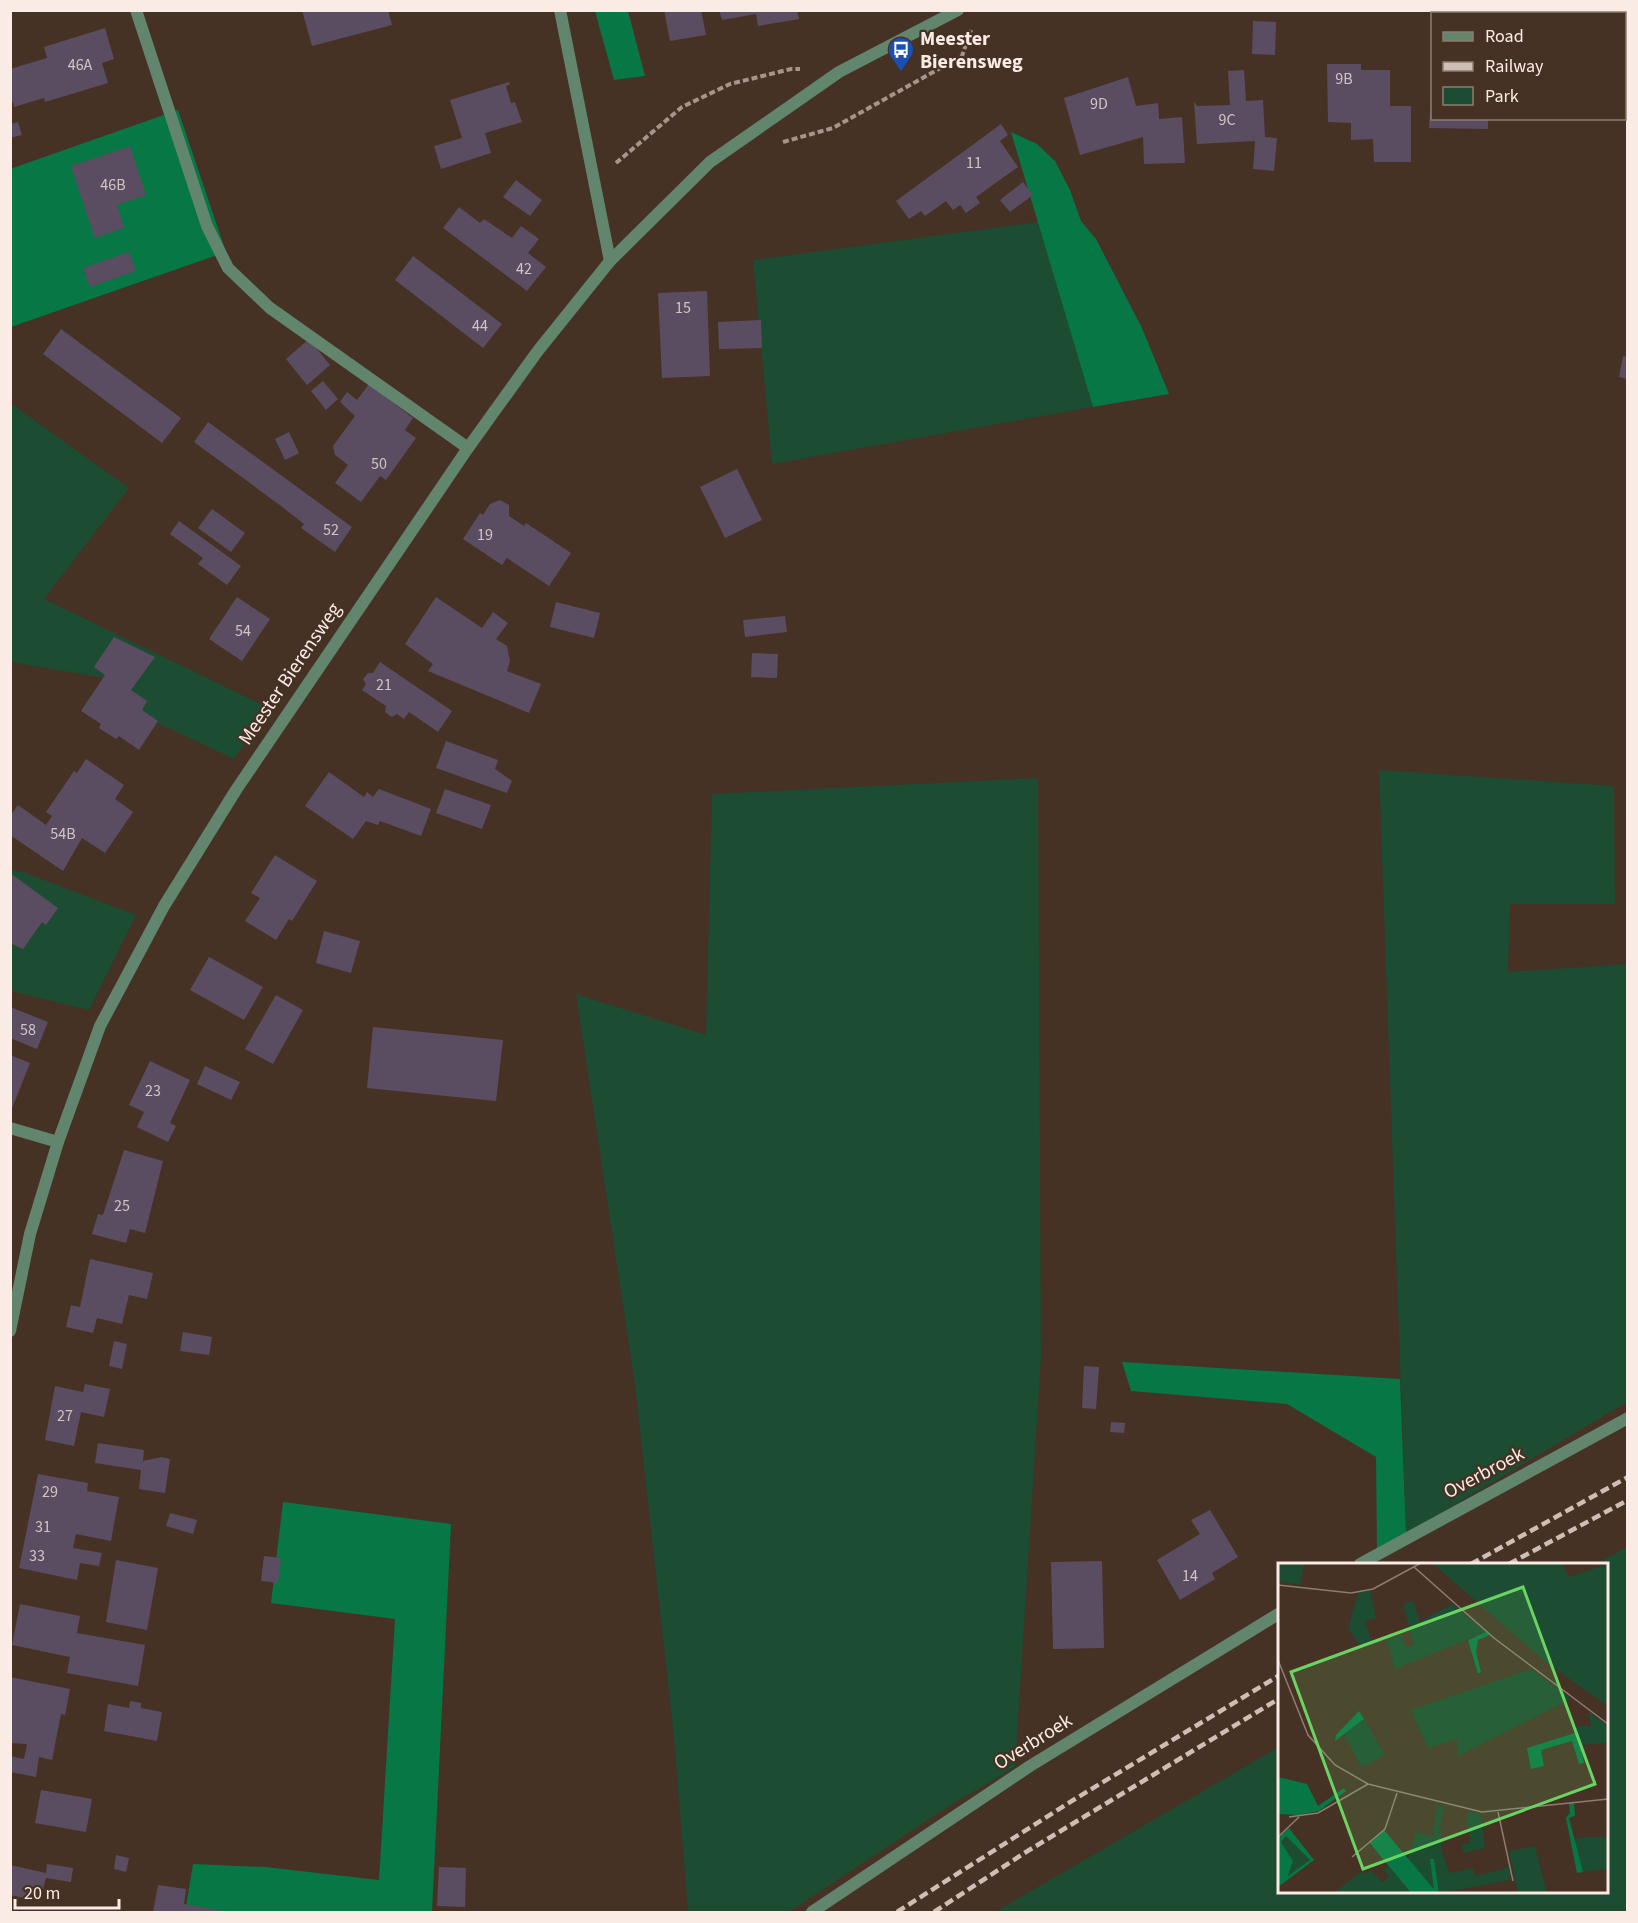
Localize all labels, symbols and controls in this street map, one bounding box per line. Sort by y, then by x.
legend [1431,12,1626,120]
text: Road [1485,24,1524,49]
place label: Meester Bierensweg [920,25,1023,76]
bus stop icon: Meester Bierensweg [886,35,916,73]
house number: 46A [68,54,93,76]
text: Railway [1485,54,1544,79]
house number: 9B [1335,68,1353,90]
text: Park [1485,84,1519,109]
house number: 9D [1090,93,1108,115]
house number: 9C [1218,109,1236,131]
house number: 11 [966,152,982,174]
house number: 46B [100,174,126,196]
house number: 42 [516,258,532,280]
house number: 15 [675,297,691,319]
house number: 44 [472,315,488,337]
house number: 50 [371,453,387,475]
house number: 52 [323,519,339,541]
house number: 19 [477,524,493,546]
street label: Meester Bierensweg [232,597,348,751]
house number: 54 [235,620,251,642]
house number: 21 [376,674,392,696]
house number: 54B [50,823,76,845]
house number: 58 [20,1019,36,1041]
house number: 23 [145,1080,161,1102]
house number: 25 [114,1195,130,1217]
house number: 27 [57,1405,73,1427]
street label: Overbroek [1439,1440,1529,1506]
house number: 29 [42,1481,58,1503]
house number: 31 [35,1516,51,1538]
house number: 33 [29,1545,45,1567]
inset map [1278,1563,1608,1893]
house number: 14 [1182,1565,1198,1587]
street label: Overbroek [988,1707,1078,1777]
scale bar [15,1872,118,1910]
text: 20 m [24,1881,60,1906]

